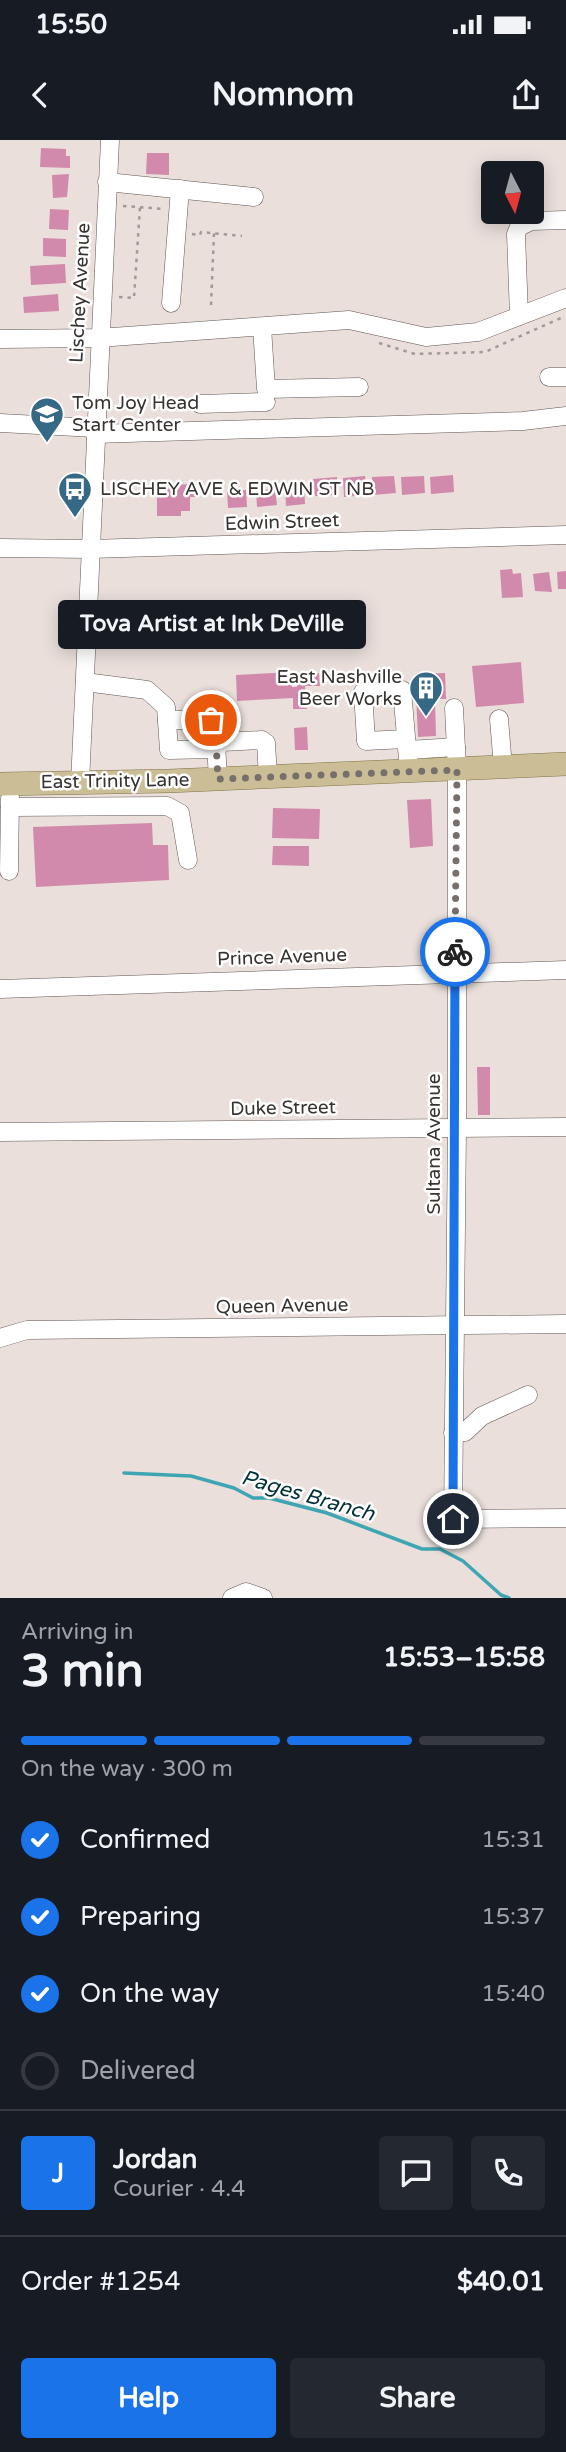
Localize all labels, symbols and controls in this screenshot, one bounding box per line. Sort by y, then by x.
text: 15:50 [35,9,107,40]
icon: back [21,76,59,114]
text: Nomnom [212,76,354,114]
icon: share [507,76,545,114]
north arrow [481,161,544,224]
map controls [481,161,544,224]
street label: Lischey Avenue [65,222,95,364]
place label: Tom Joy Head Start Center [72,392,199,436]
school or university icon: Tom Joy Head Start Center [28,395,66,444]
bus stop icon: LISCHEY AVE & EDWIN ST NB [56,470,94,519]
place label: LISCHEY AVE & EDWIN ST NB [100,478,374,500]
street label: Edwin Street [224,509,340,535]
callout: Tova Artist at Ink DeVille [57,601,365,650]
text: Tova Artist at Ink DeVille [80,610,344,638]
place label: East Nashville Beer Works [277,666,402,710]
building icon: East Nashville Beer Works [407,669,445,718]
pin [181,690,241,750]
icon: bag [192,701,230,739]
street label: East Trinity Lane [40,769,190,793]
courier [420,917,490,987]
icon: bike [436,933,474,971]
street label: Prince Avenue [217,944,347,970]
street label: Sultana Avenue [423,1074,445,1214]
street label: Duke Street [230,1096,336,1120]
street label: Queen Avenue [215,1294,349,1318]
water label: Pages Branch [239,1465,378,1527]
pin [423,1489,483,1549]
icon: home [434,1500,472,1538]
text: Arriving in [21,1618,134,1646]
text: 15:53–15:58 [383,1642,545,1673]
text: 3 min [21,1644,144,1699]
text: On the way · 300 m [21,1755,233,1783]
icon: check [21,1821,59,1859]
text: Confirmed [80,1824,210,1855]
text: 15:31 [481,1826,545,1854]
icon: check [21,1898,59,1936]
text: Preparing [80,1901,201,1932]
text: 15:37 [481,1903,545,1931]
icon: check [21,1975,59,2013]
text: On the way [80,1978,220,2009]
text: 15:40 [481,1980,545,2008]
text: Delivered [80,2055,196,2086]
button: chat [379,2136,453,2210]
button: phone [471,2136,545,2210]
text: Jordan [113,2144,197,2175]
text: J [52,2158,64,2189]
text: Courier · 4.4 [113,2175,245,2203]
text: Order #1254 [21,2266,181,2297]
text: $40.01 [457,2266,545,2297]
button: Help [21,2358,276,2438]
button: Share [290,2358,545,2438]

